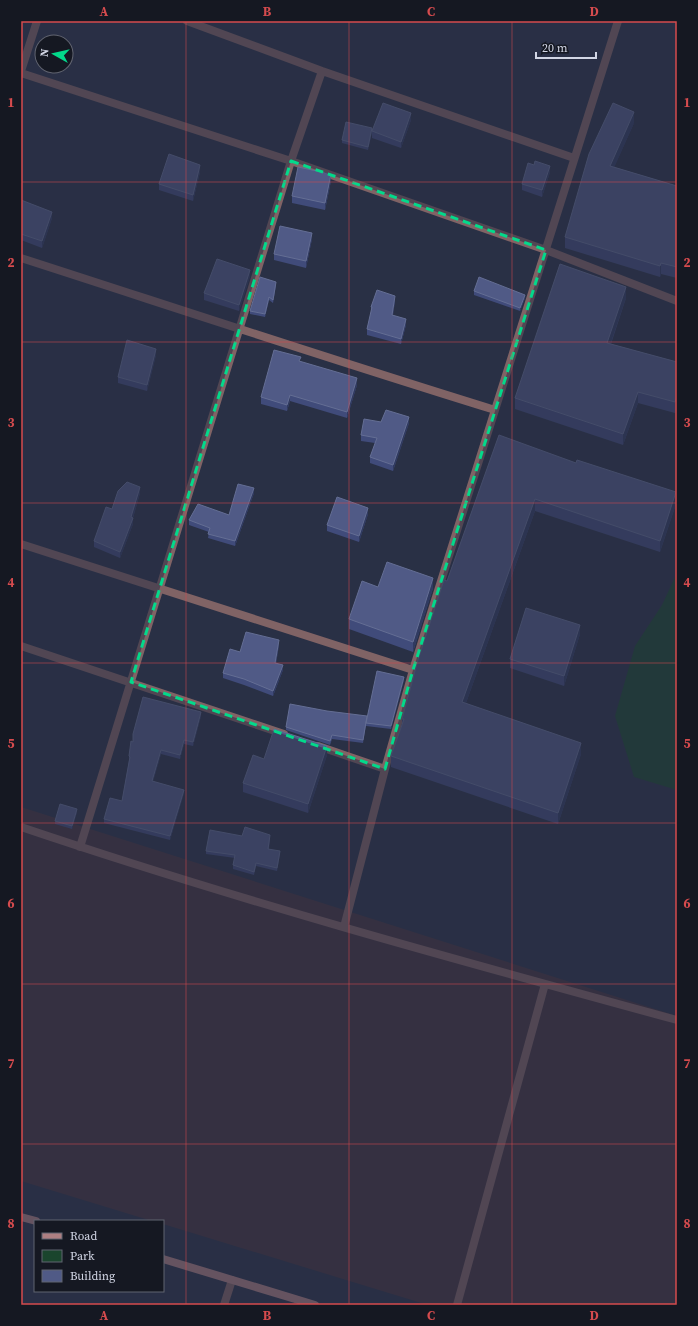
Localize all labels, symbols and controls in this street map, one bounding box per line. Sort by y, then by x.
text: A [100,3,109,20]
text: B [263,3,272,20]
text: C [427,3,435,20]
text: D [589,3,599,20]
north arrow [34,34,74,74]
scale bar [536,34,596,60]
text: 20 m [542,40,568,56]
text: N [37,48,53,58]
text: 1 [7,94,15,111]
text: 1 [683,94,691,111]
text: 2 [7,254,15,271]
text: 2 [683,254,691,271]
text: 3 [7,414,15,431]
text: 3 [683,414,691,431]
text: 4 [7,574,15,591]
text: 4 [683,574,691,591]
text: 5 [7,735,15,752]
text: 5 [683,735,691,752]
text: 6 [7,895,15,912]
text: 6 [683,895,691,912]
text: 7 [7,1055,15,1072]
text: 7 [683,1055,691,1072]
text: 8 [7,1215,15,1232]
text: 8 [683,1215,691,1232]
legend [34,1220,164,1292]
text: Road [70,1228,97,1244]
text: Park [70,1248,95,1264]
text: Building [70,1268,115,1284]
text: A [100,1307,109,1324]
text: B [263,1307,272,1324]
text: C [427,1307,435,1324]
text: D [589,1307,599,1324]

